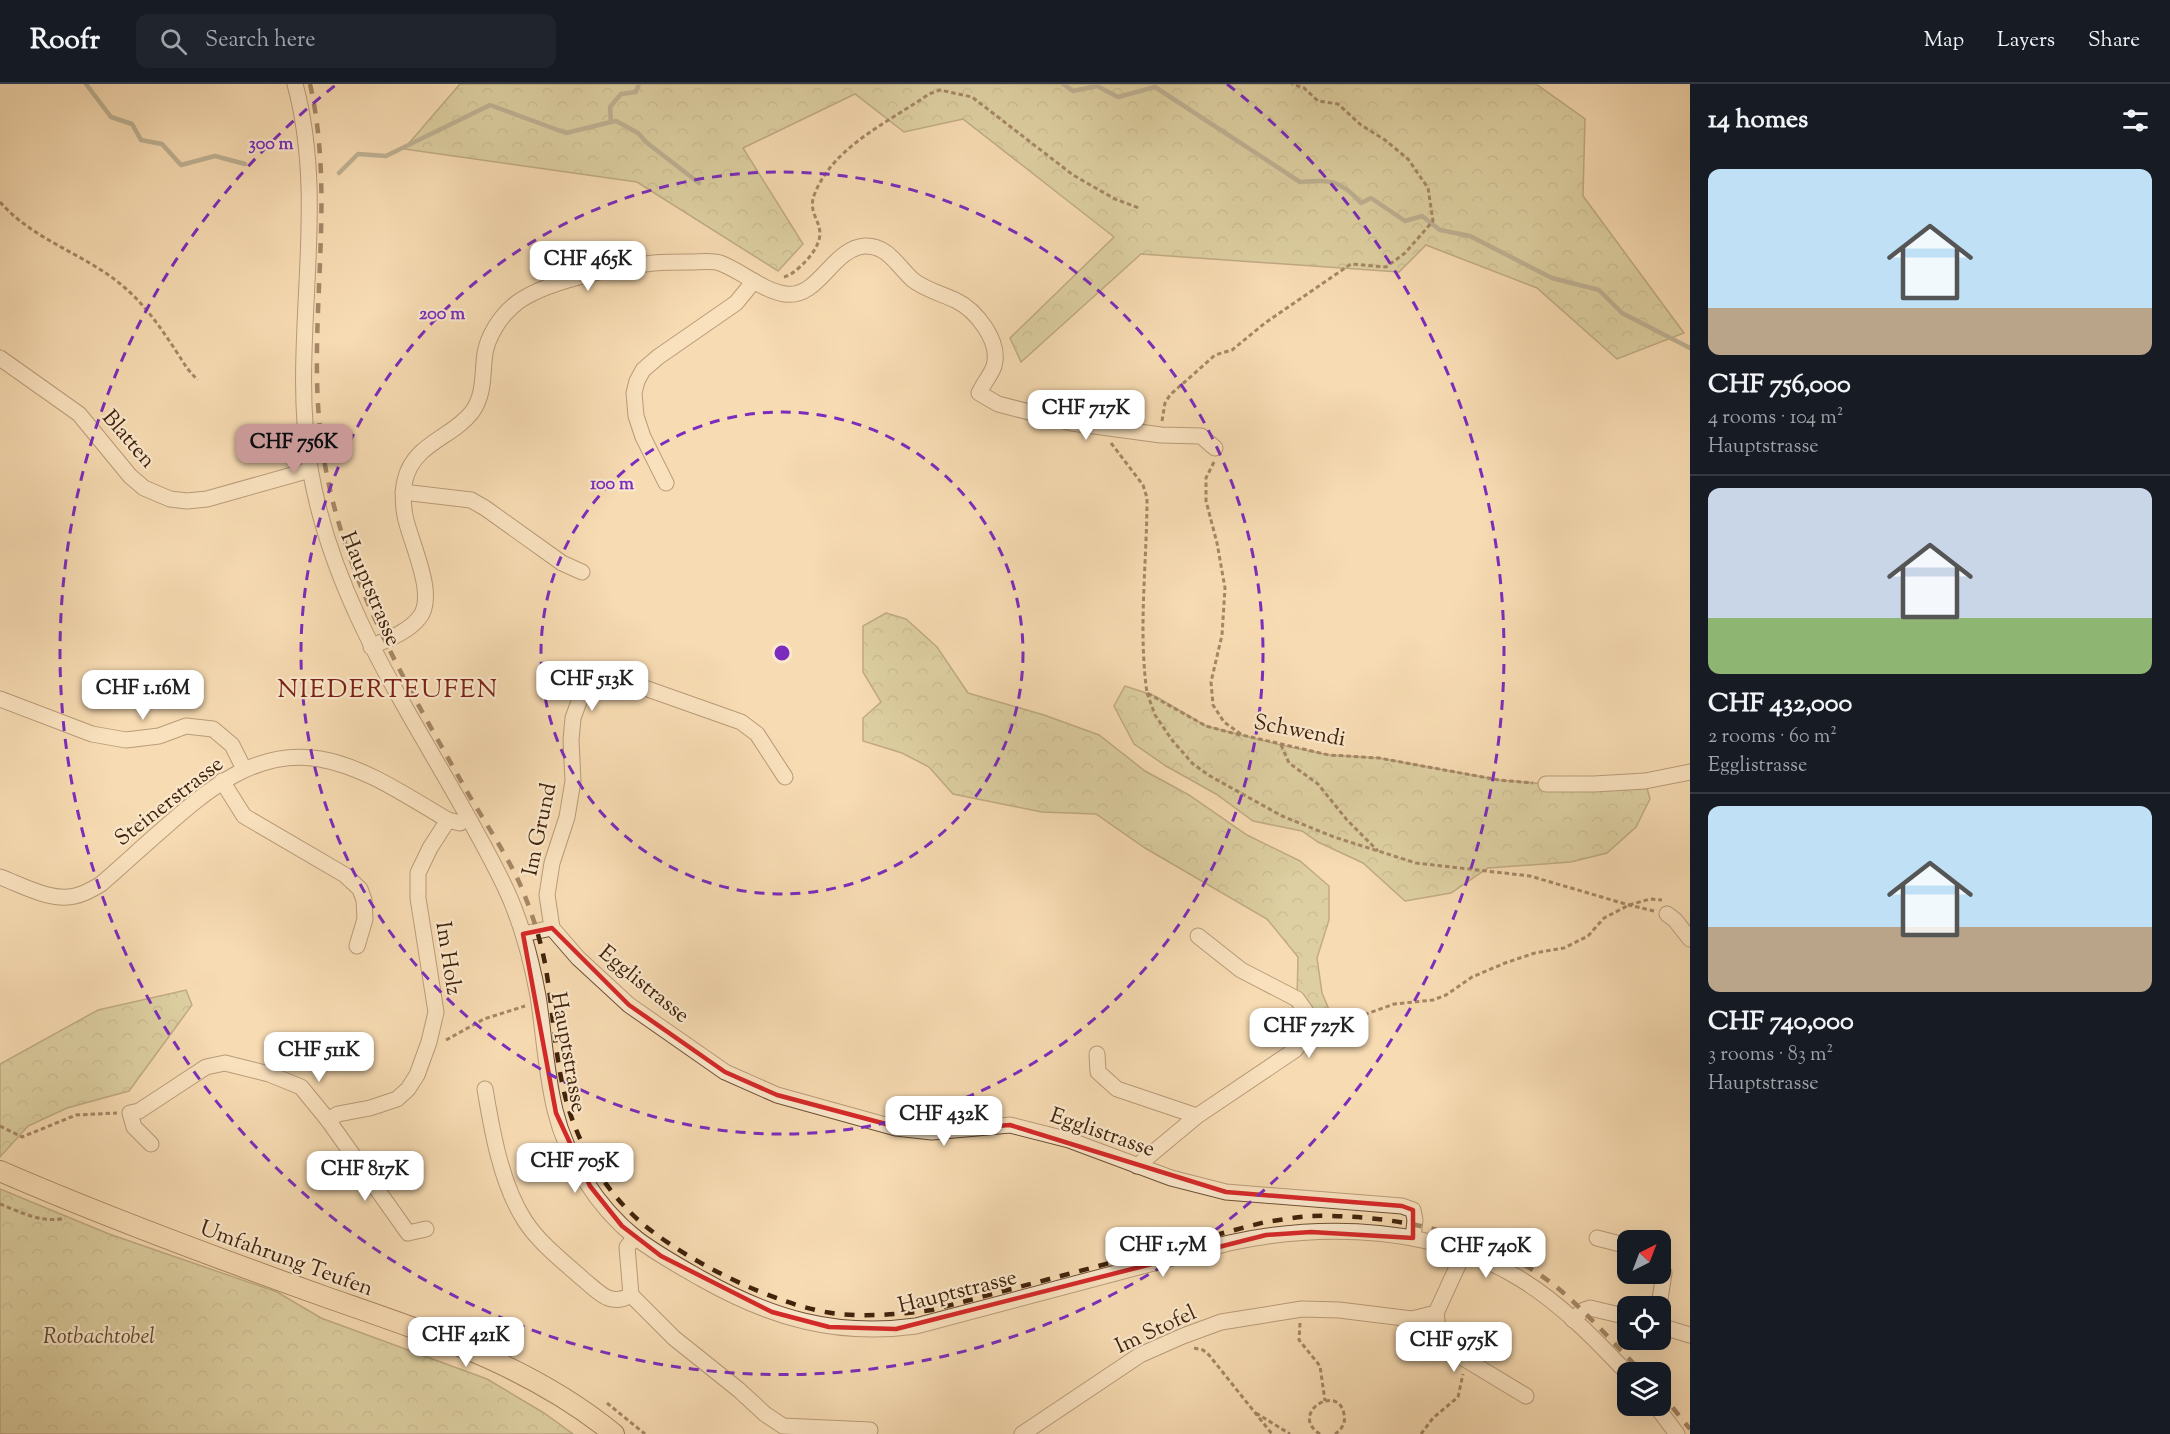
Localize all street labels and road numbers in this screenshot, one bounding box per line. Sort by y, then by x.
street label: Blatten [93,404,162,476]
street label: Hauptstrasse [331,527,408,651]
street label: Schwendi [1251,707,1348,757]
street label: Steinerstrasse [109,750,231,855]
street label: Im Grund [515,780,566,879]
street label: Im Holz [425,919,469,997]
street label: Egglistrasse [591,939,696,1032]
street label: Hauptstrasse [541,990,593,1115]
street label: Egglistrasse [1045,1101,1159,1167]
street label: Umfahrung Teufen [195,1214,377,1306]
street label: Hauptstrasse [895,1263,1021,1323]
street label: Im Stofel [1110,1298,1202,1363]

